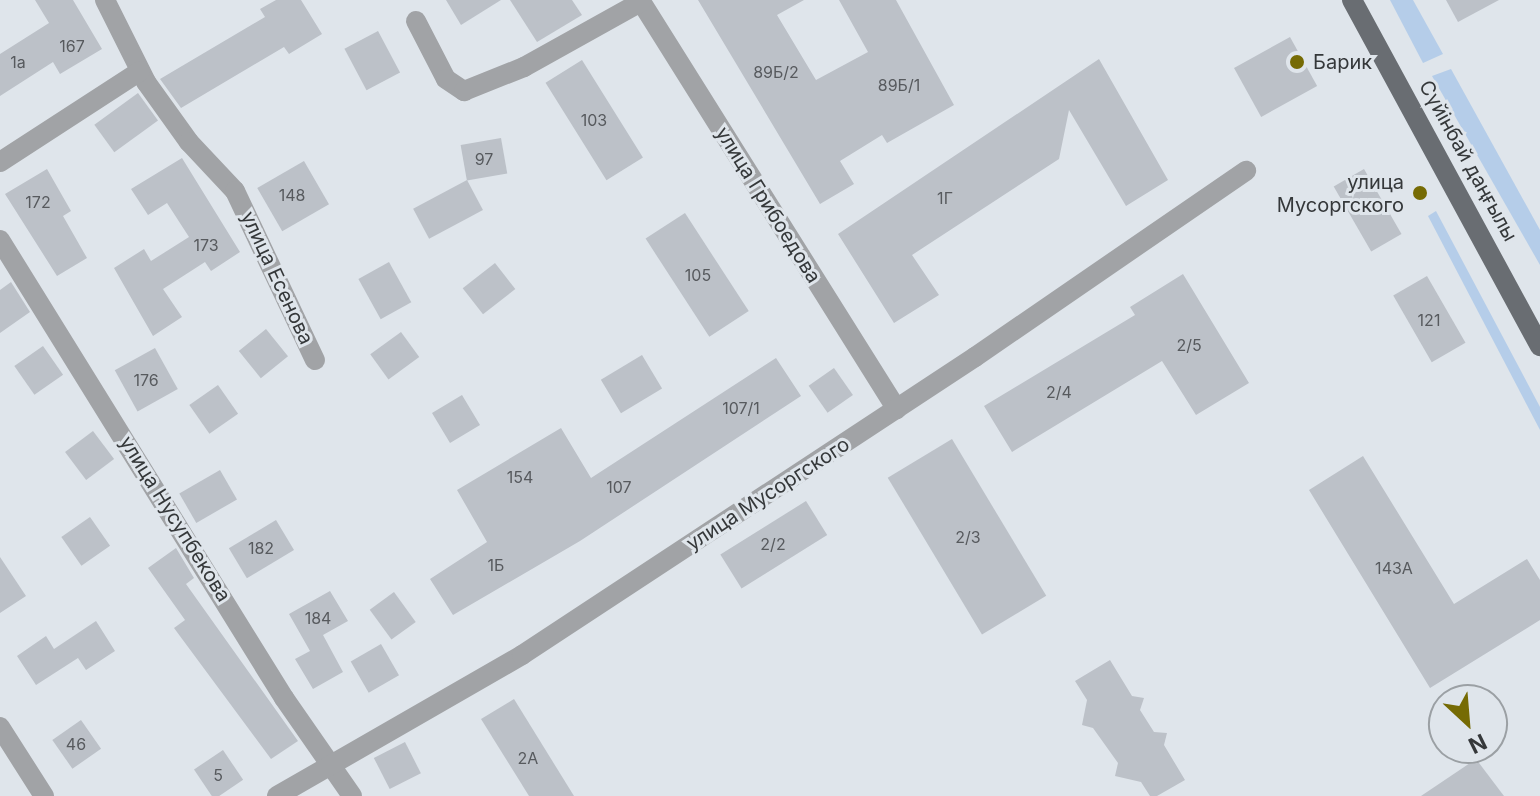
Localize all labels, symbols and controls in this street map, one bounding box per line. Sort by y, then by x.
house number: 167 [59,36,85,56]
place label: Барик [1313,50,1372,74]
house number: 1а [10,52,26,72]
marker: Барик [1288,53,1306,71]
house number: 89Б/2 [753,62,799,82]
house number: 89Б/1 [878,75,920,95]
street label: Сүйінбай даңғылы [1414,76,1522,246]
house number: 103 [581,110,607,130]
street label: улица Грибоедова [710,123,826,287]
house number: 97 [475,149,493,169]
place label: улица Мусоргского [1277,170,1404,217]
marker: улица Мусоргского [1411,184,1429,202]
house number: 148 [279,185,305,205]
house number: 1Г [937,188,953,208]
house number: 172 [25,192,51,212]
street label: улица Есенова [236,208,318,348]
house number: 173 [193,235,219,255]
house number: 105 [685,265,711,285]
house number: 121 [1418,310,1440,330]
house number: 2/5 [1176,335,1202,355]
house number: 176 [133,370,159,390]
house number: 2/4 [1046,382,1072,402]
house number: 107/1 [722,398,760,418]
street label: улица Нусупбекова [114,432,236,606]
street label: улица Мусоргского [682,432,854,556]
house number: 154 [507,467,533,487]
house number: 107 [606,477,632,497]
house number: 2/3 [955,527,981,547]
house number: 2/2 [760,534,786,554]
house number: 182 [248,538,274,558]
house number: 1Б [488,555,504,575]
house number: 143А [1375,558,1413,578]
house number: 184 [305,608,331,628]
north arrow [1428,684,1508,764]
text: N [1464,728,1491,759]
house number: 46 [66,734,86,754]
house number: 2А [518,748,538,768]
house number: 5 [213,765,223,785]

